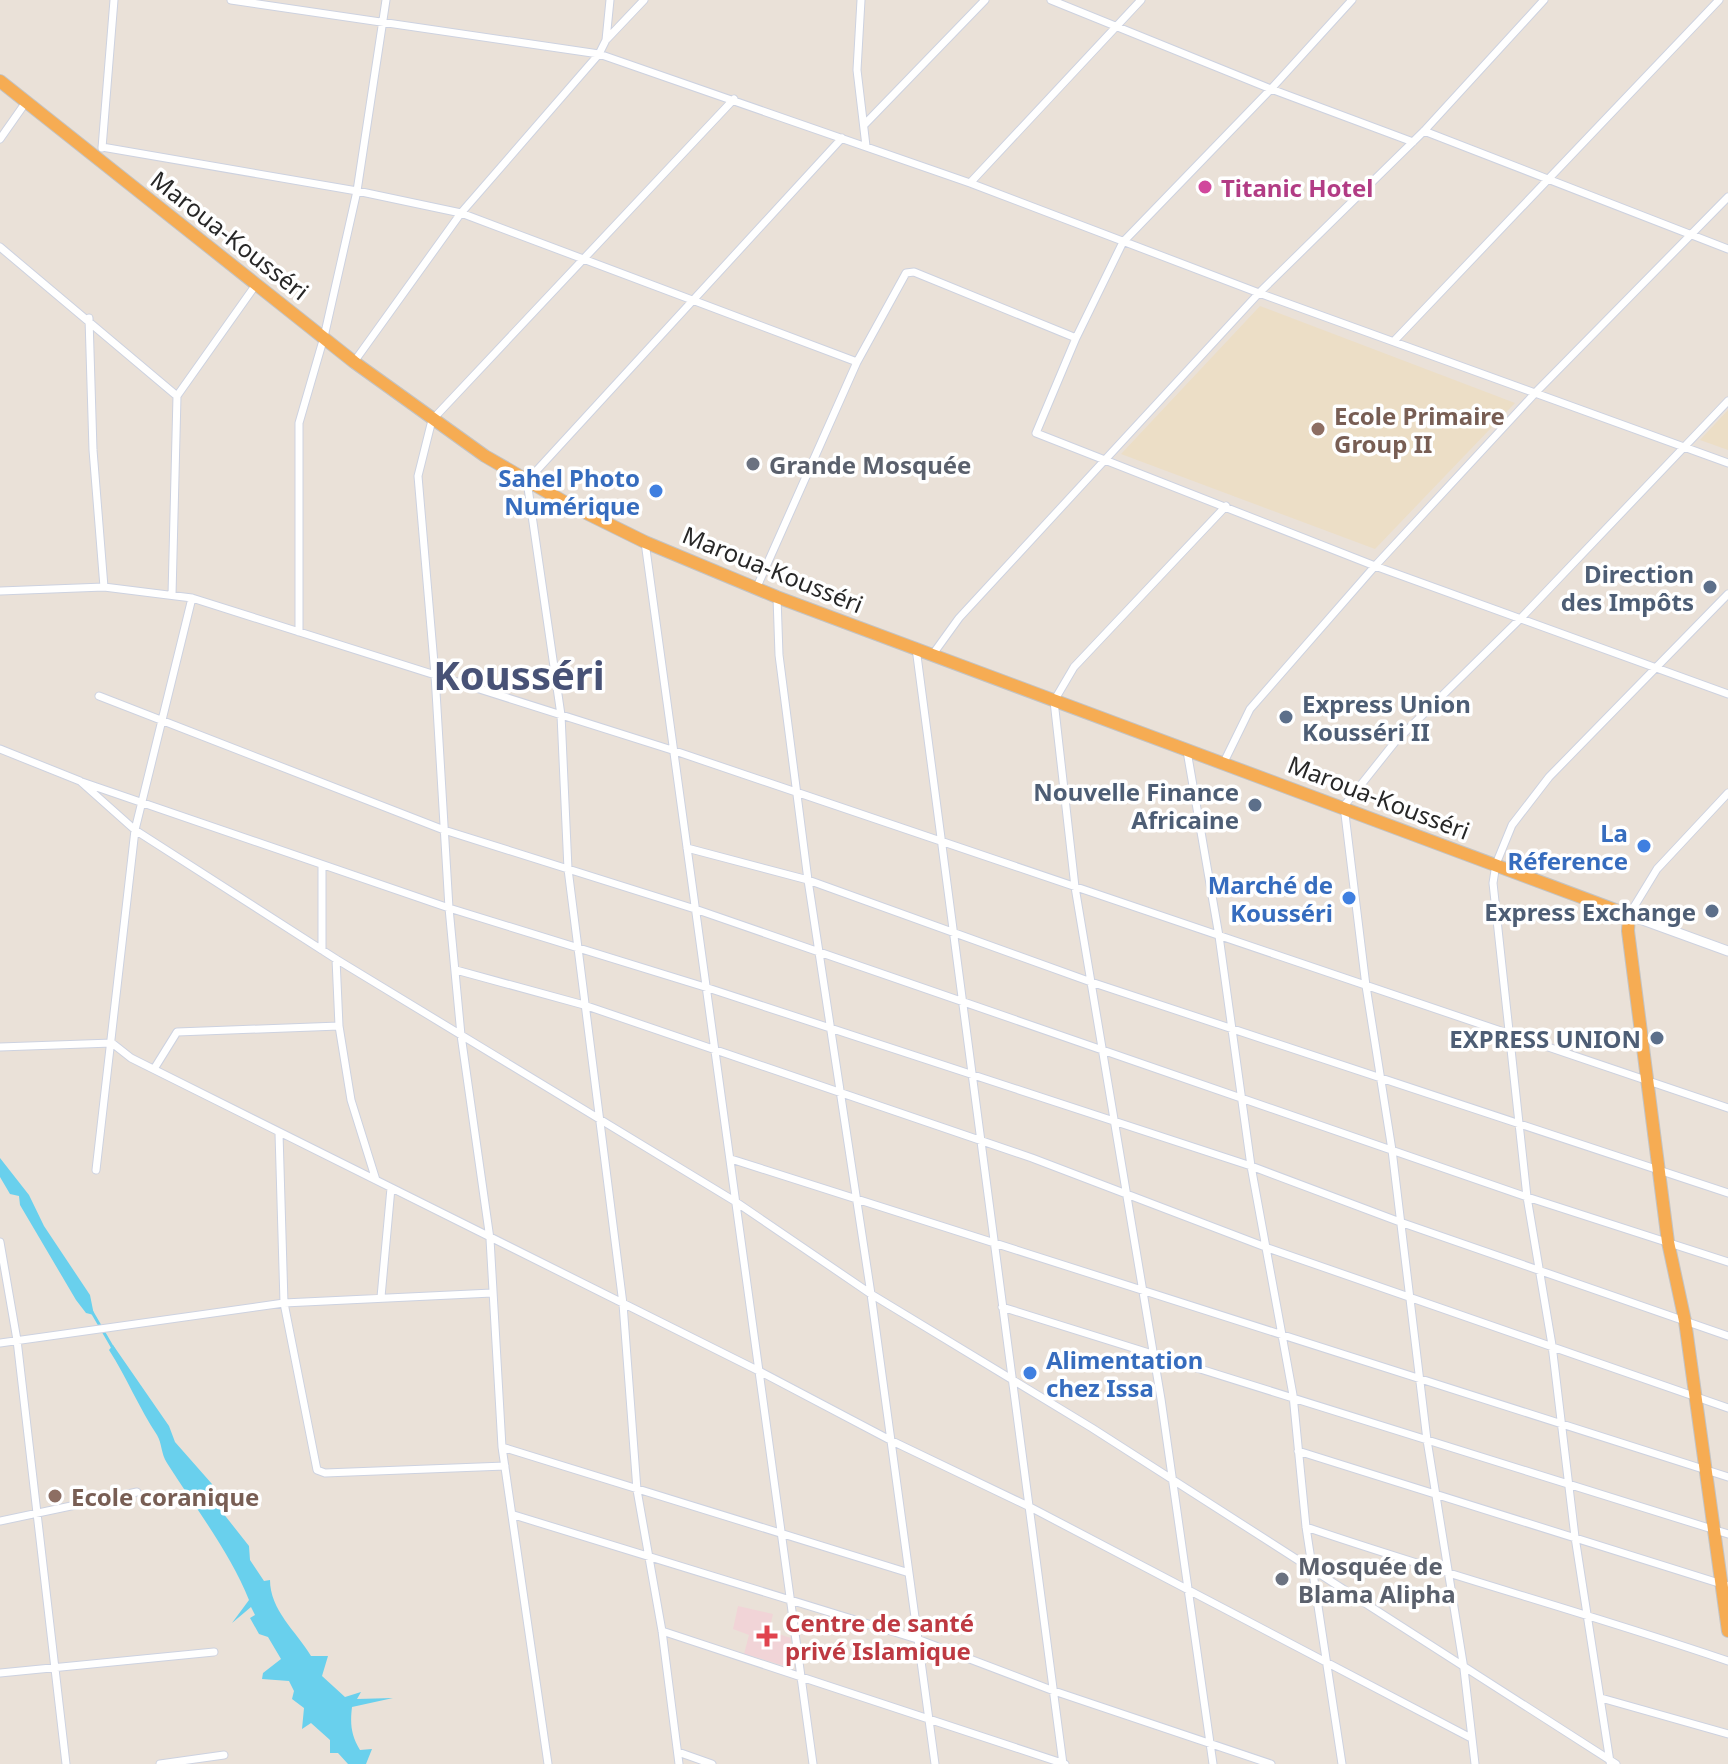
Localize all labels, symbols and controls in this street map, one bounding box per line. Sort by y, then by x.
street label: Maroua-Kousséri [144,163,316,307]
place label: Titanic Hotel [1221,171,1373,204]
marker: Titanic Hotel [1196,178,1214,196]
place label: Ecole Primaire Group II [1334,399,1505,460]
marker: Ecole Primaire Group II [1309,420,1327,438]
place label: Grande Mosquée [769,448,971,481]
marker: Grande Mosquée [744,455,762,473]
place label: Sahel Photo Numérique [498,461,640,522]
marker: Sahel Photo Numérique [647,482,665,500]
street label: Maroua-Kousséri [678,518,868,620]
place label: Direction des Impôts [1561,557,1694,618]
marker: Direction des Impôts [1701,578,1719,596]
district label: Kousséri [433,647,605,702]
place label: Express Union Kousséri II [1302,687,1471,748]
marker: Express Union Kousséri II [1277,708,1295,726]
street label: Maroua-Kousséri [1283,747,1475,847]
place label: Nouvelle Finance Africaine [1033,775,1239,836]
marker: Nouvelle Finance Africaine [1246,796,1264,814]
place label: La Réference [1507,816,1628,877]
marker: La Réference [1635,837,1653,855]
place label: Marché de Kousséri [1208,868,1333,929]
marker: Marché de Kousséri [1340,889,1358,907]
place label: Express Exchange [1484,895,1696,928]
marker: Express Exchange [1703,902,1721,920]
place label: EXPRESS UNION [1449,1022,1641,1055]
marker: EXPRESS UNION [1648,1029,1666,1047]
place label: Alimentation chez Issa [1046,1343,1203,1404]
marker: Alimentation chez Issa [1021,1364,1039,1382]
place label: Ecole coranique [71,1480,259,1513]
marker: Ecole coranique [46,1487,64,1505]
place label: Mosquée de Blama Alipha [1298,1549,1456,1610]
marker: Mosquée de Blama Alipha [1273,1570,1291,1588]
place label: Centre de santé privé Islamique [785,1606,974,1667]
marker: Centre de santé privé Islamique [756,1625,778,1647]

